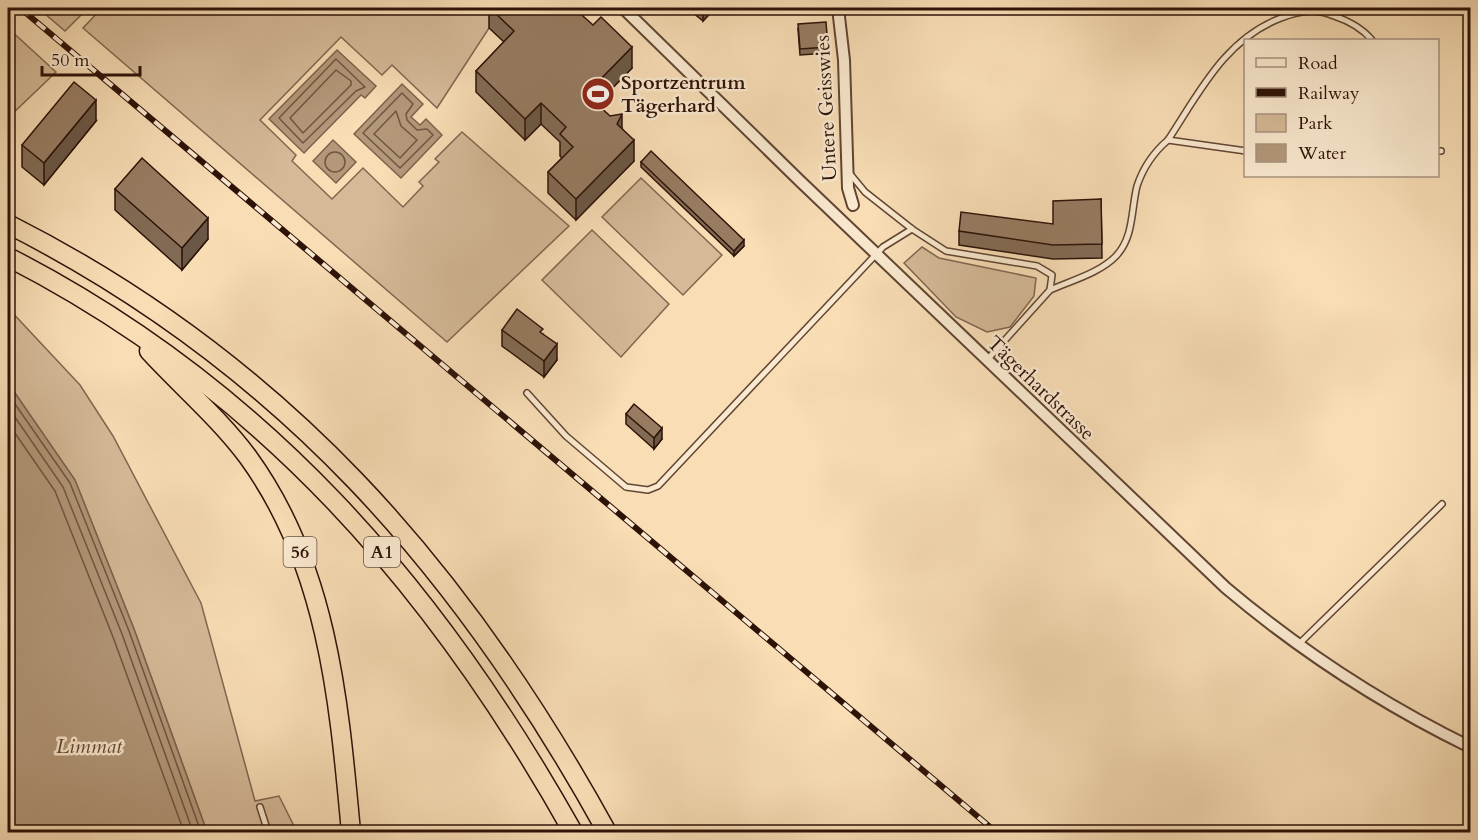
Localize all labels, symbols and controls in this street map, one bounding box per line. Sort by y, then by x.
street label: Untere Geisswies [809,34,843,182]
scale bar [42,39,140,77]
legend [1244,39,1439,177]
text: 50 m [51,48,90,73]
text: Road [1298,51,1338,76]
place label: Sportzentrum Tägerhard [621,69,746,119]
sports icon: Sportzentrum Tägerhard [580,76,616,112]
text: Railway [1298,81,1360,106]
text: Park [1298,111,1333,136]
text: Water [1297,141,1347,166]
street label: Tägerhardstrasse [981,330,1101,446]
road number: 56 [284,537,316,567]
road number: A1 [364,537,400,567]
water label: Limmat [56,732,123,761]

